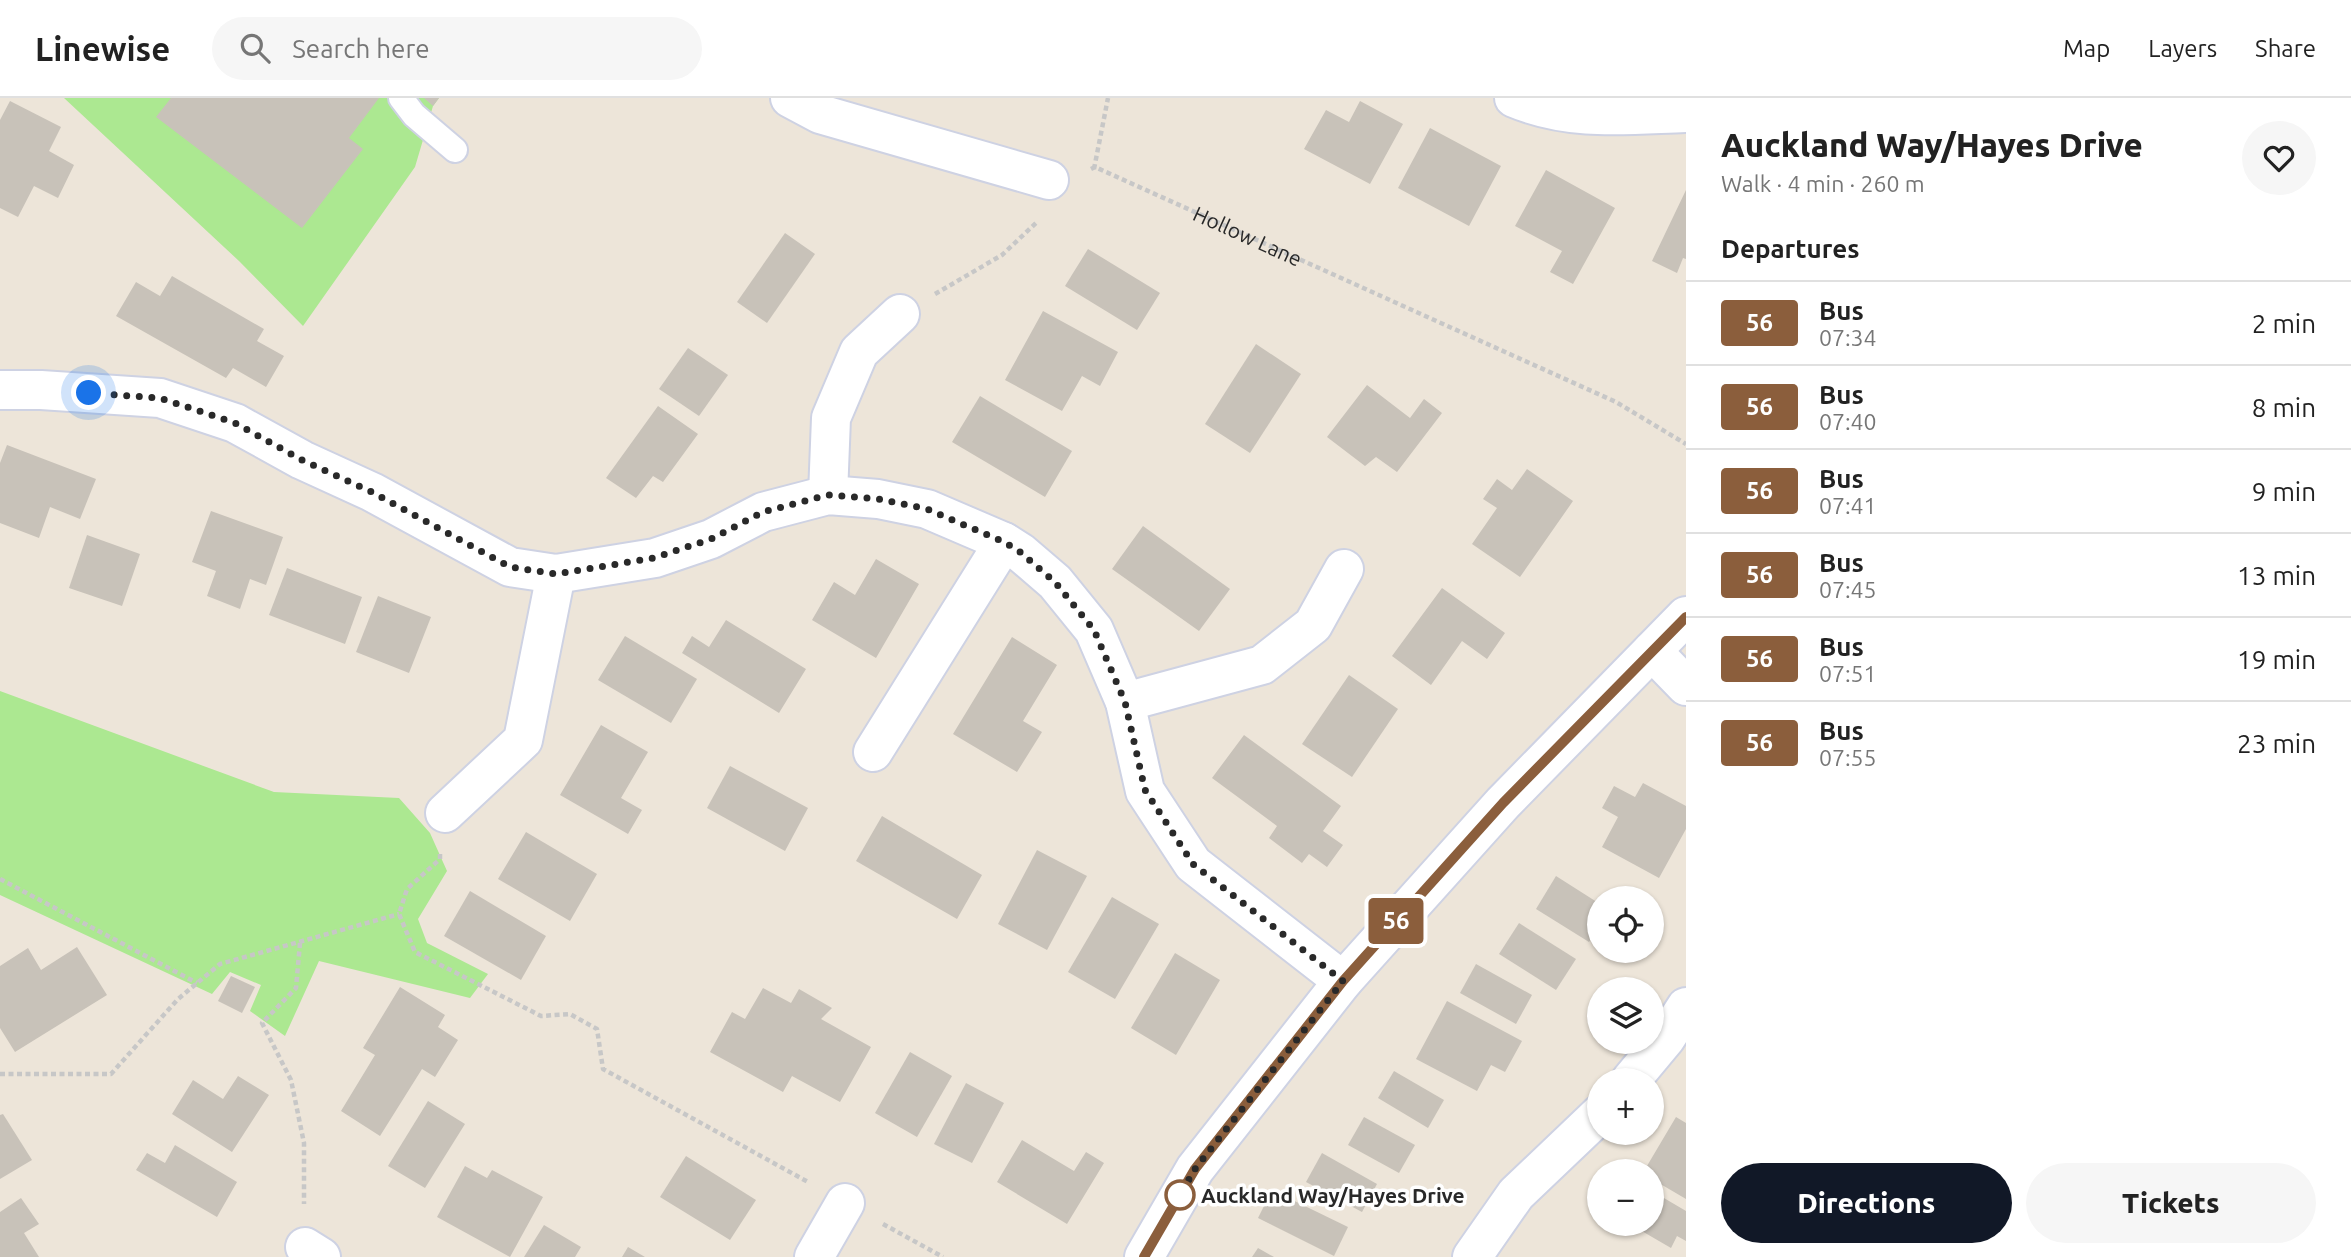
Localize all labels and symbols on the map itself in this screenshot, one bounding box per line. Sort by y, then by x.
street label: Hollow Lane [1190,201,1306,271]
your location [71,375,106,410]
line badge: 56 [1364,898,1428,944]
marker: Auckland Way/Hayes Drive [1165,1180,1195,1210]
place label: Auckland Way/Hayes Drive [1201,1183,1465,1207]

